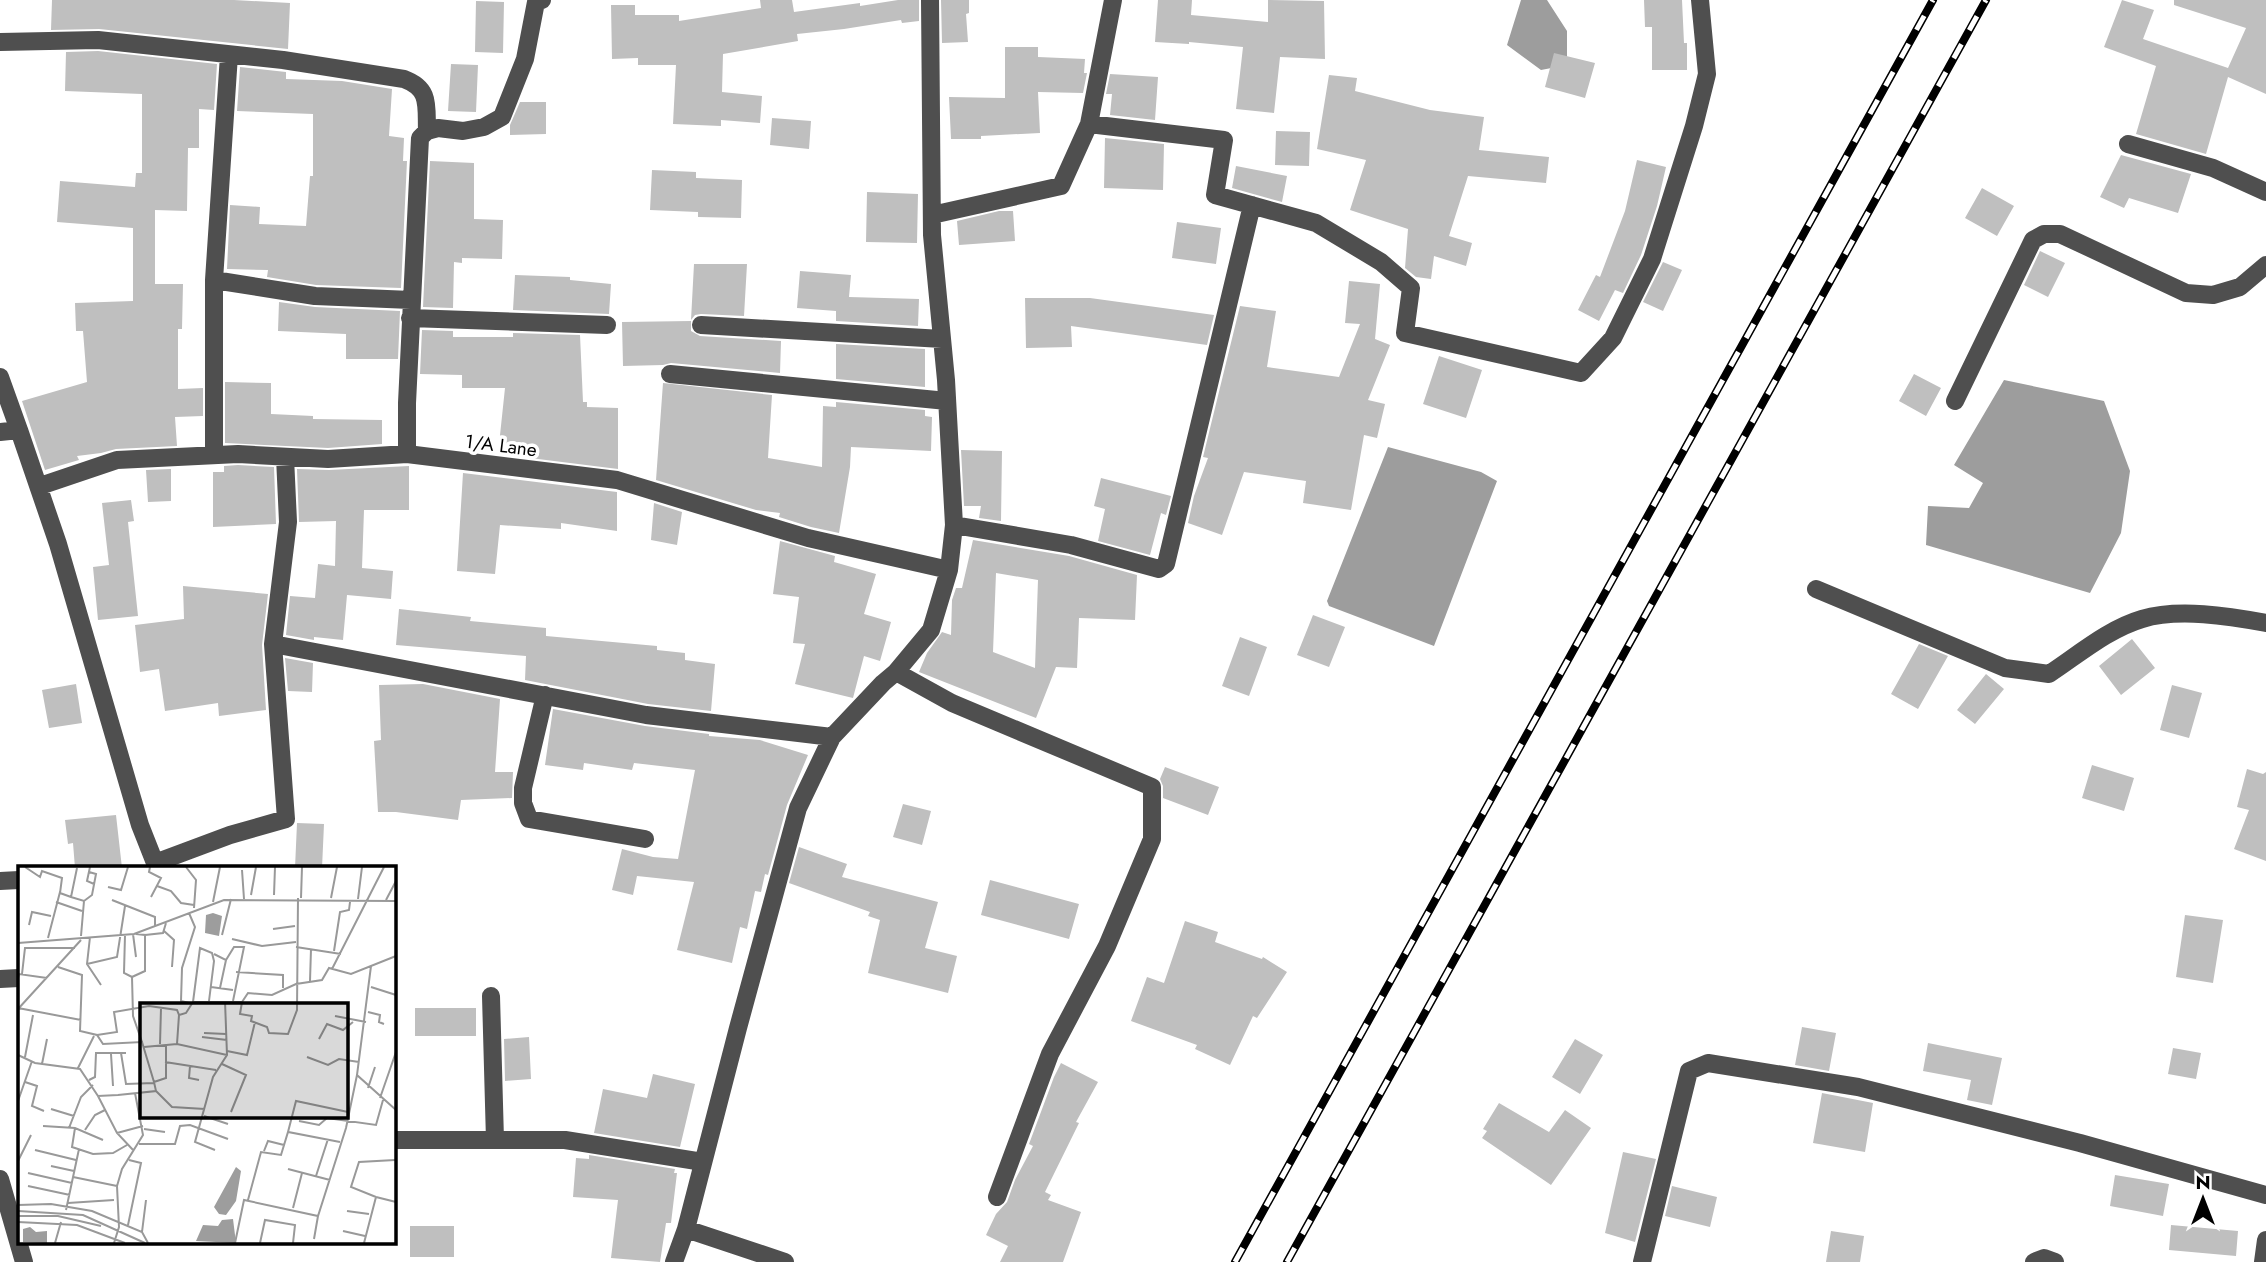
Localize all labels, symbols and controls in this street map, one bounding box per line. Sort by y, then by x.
street label: 1/A Lane [464,428,539,463]
inset map [18,866,396,1244]
north arrow [2168,1164,2238,1234]
text: N [2195,1169,2211,1196]

